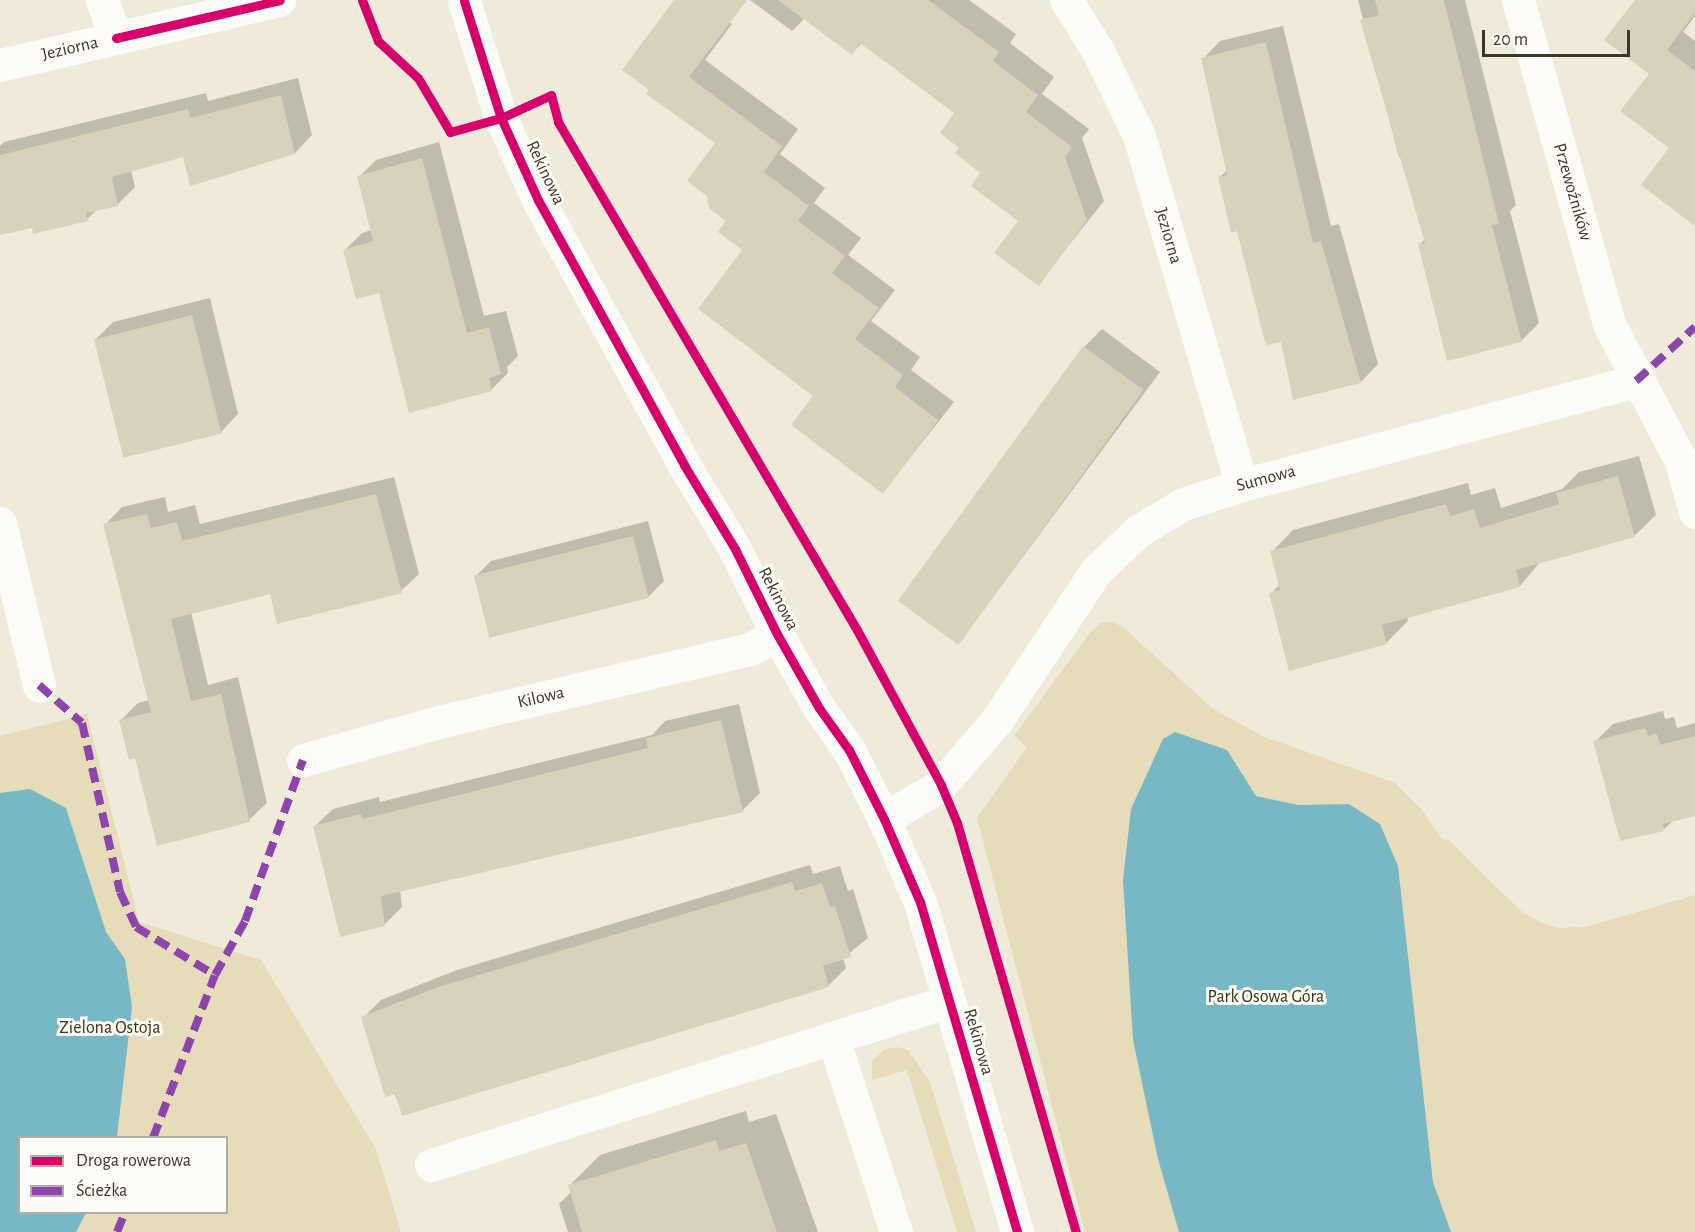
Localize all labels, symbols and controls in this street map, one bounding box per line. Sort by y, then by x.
scale bar [1485,18,1634,56]
text: 20 m [1493,31,1528,49]
street label: Jeziorna [40,32,100,66]
street label: Rekinowa [521,138,569,208]
street label: Przewoźników [1548,141,1596,243]
street label: Jeziorna [1150,205,1186,267]
street label: Sumowa [1234,461,1298,497]
street label: Rekinowa [753,564,803,634]
street label: Kilowa [515,682,567,714]
park label: Park Osowa Góra [1208,986,1324,1008]
street label: Rekinowa [958,1006,998,1078]
park label: Zielona Ostoja [59,1017,161,1039]
legend [18,1136,228,1214]
text: Droga rowerowa [76,1152,191,1170]
text: Ścieżka [76,1182,127,1200]

